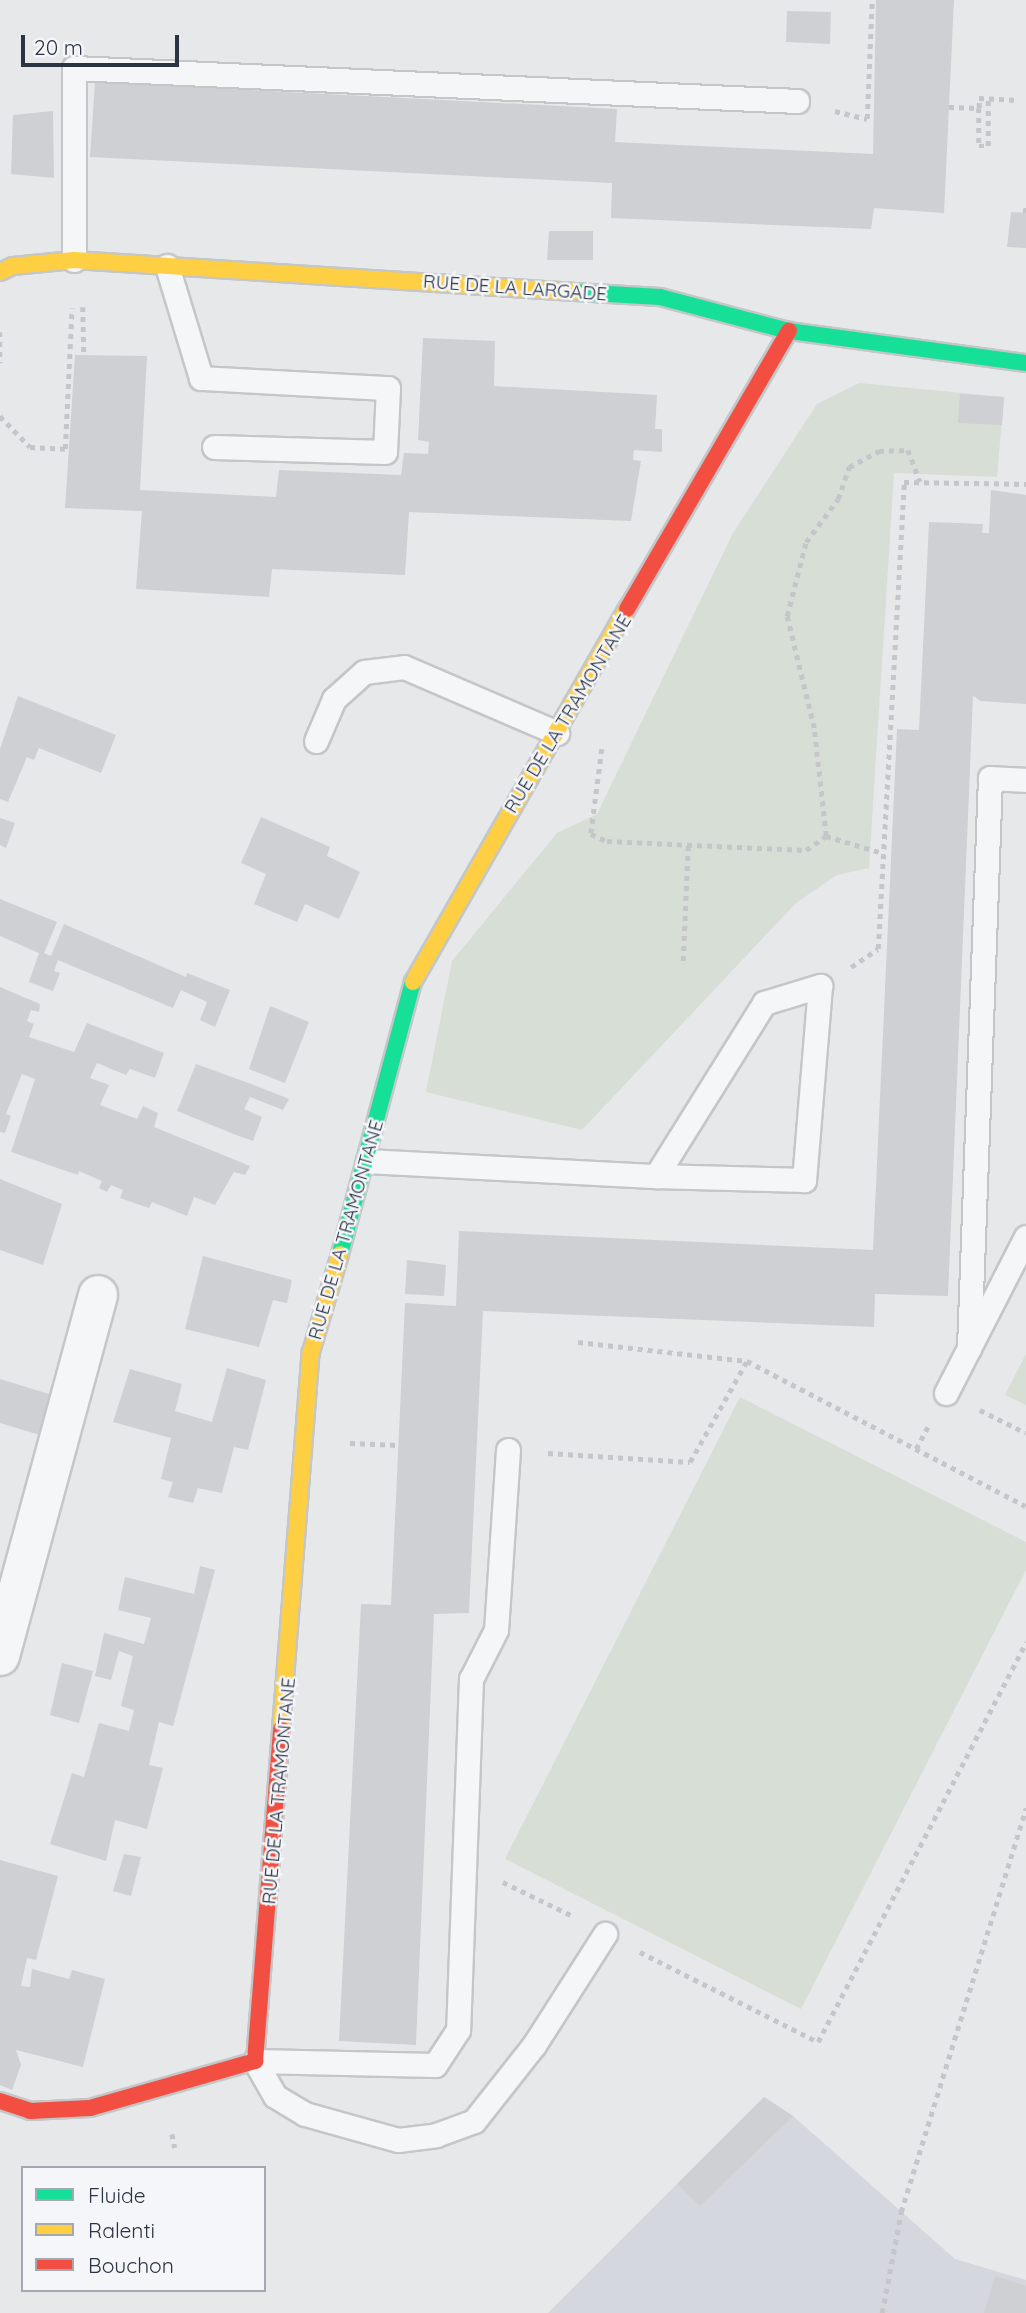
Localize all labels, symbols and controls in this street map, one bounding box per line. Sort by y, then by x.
scale bar [24,21,182,65]
text: 20 m [34,34,83,60]
street label: RUE DE LA LARGADE [422,270,608,306]
street label: RUE DE LA TRAMONTANE [500,611,636,817]
street label: RUE DE LA TRAMONTANE [304,1118,388,1342]
street label: RUE DE LA TRAMONTANE [258,1677,300,1905]
legend [21,2166,266,2292]
text: Fluide [88,2182,146,2208]
text: Ralenti [88,2217,155,2243]
text: Bouchon [88,2252,174,2278]

